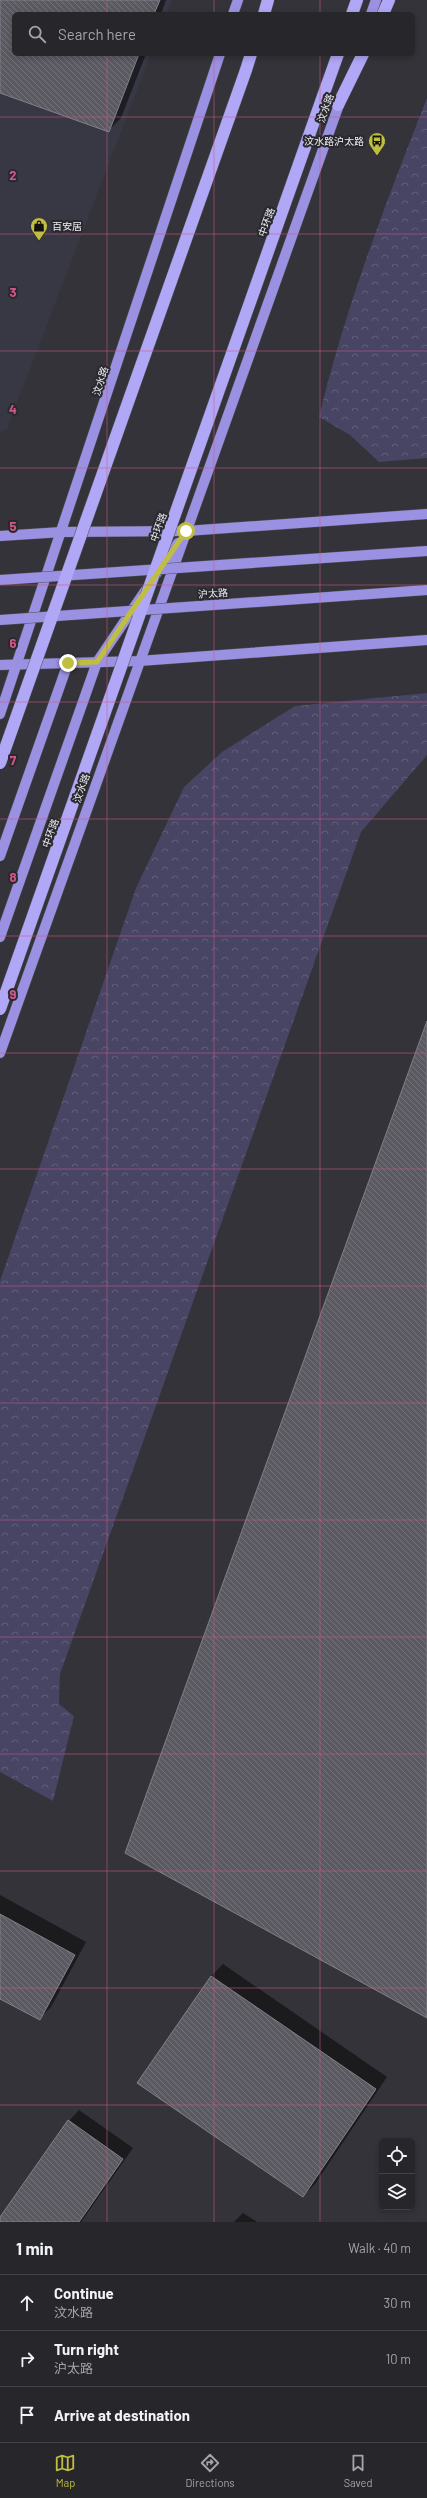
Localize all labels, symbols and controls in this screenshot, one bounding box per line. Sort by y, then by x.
search box [12,12,415,56]
icon: search [26,23,48,45]
text: Search here [58,25,136,43]
street label: 汶水路 [314,92,336,124]
bus stop icon: 汶水路沪太路 [367,131,387,156]
place label: 汶水路沪太路 [304,135,364,147]
text: 2 [9,167,17,183]
street label: 中环路 [255,206,277,238]
shop icon: 百安居 [29,216,49,241]
place label: 百安居 [52,220,82,232]
text: 3 [9,284,17,300]
street label: 汶水路 [90,365,110,397]
text: 4 [9,401,17,417]
street label: 中环路 [147,511,169,543]
text: 5 [9,518,17,534]
route start [177,522,195,540]
street label: 沪太路 [198,586,228,600]
text: 6 [10,635,17,651]
route end [59,654,77,672]
text: 7 [10,752,17,768]
street label: 汶水路 [70,772,92,804]
street label: 中环路 [39,817,61,849]
text: 8 [9,869,17,885]
text: 9 [10,986,17,1002]
map controls [379,2138,415,2210]
button: locate [379,2138,415,2174]
button: layers [379,2174,415,2210]
text: 1 min [16,2238,53,2258]
text: Walk · 40 m [348,2240,411,2256]
text: Continue [54,2284,114,2302]
icon: ahead [16,2292,38,2314]
text: 30 m [384,2295,411,2311]
text: 汶水路 [54,2304,93,2320]
text: Turn right [54,2340,119,2358]
icon: right [16,2348,38,2370]
text: 10 m [386,2351,411,2367]
text: 沪太路 [54,2360,93,2376]
icon: arrive [16,2404,38,2426]
text: Arrive at destination [54,2406,190,2424]
tab: Map [54,2452,76,2489]
tab: Directions [185,2452,235,2489]
tab: Saved [344,2452,373,2489]

